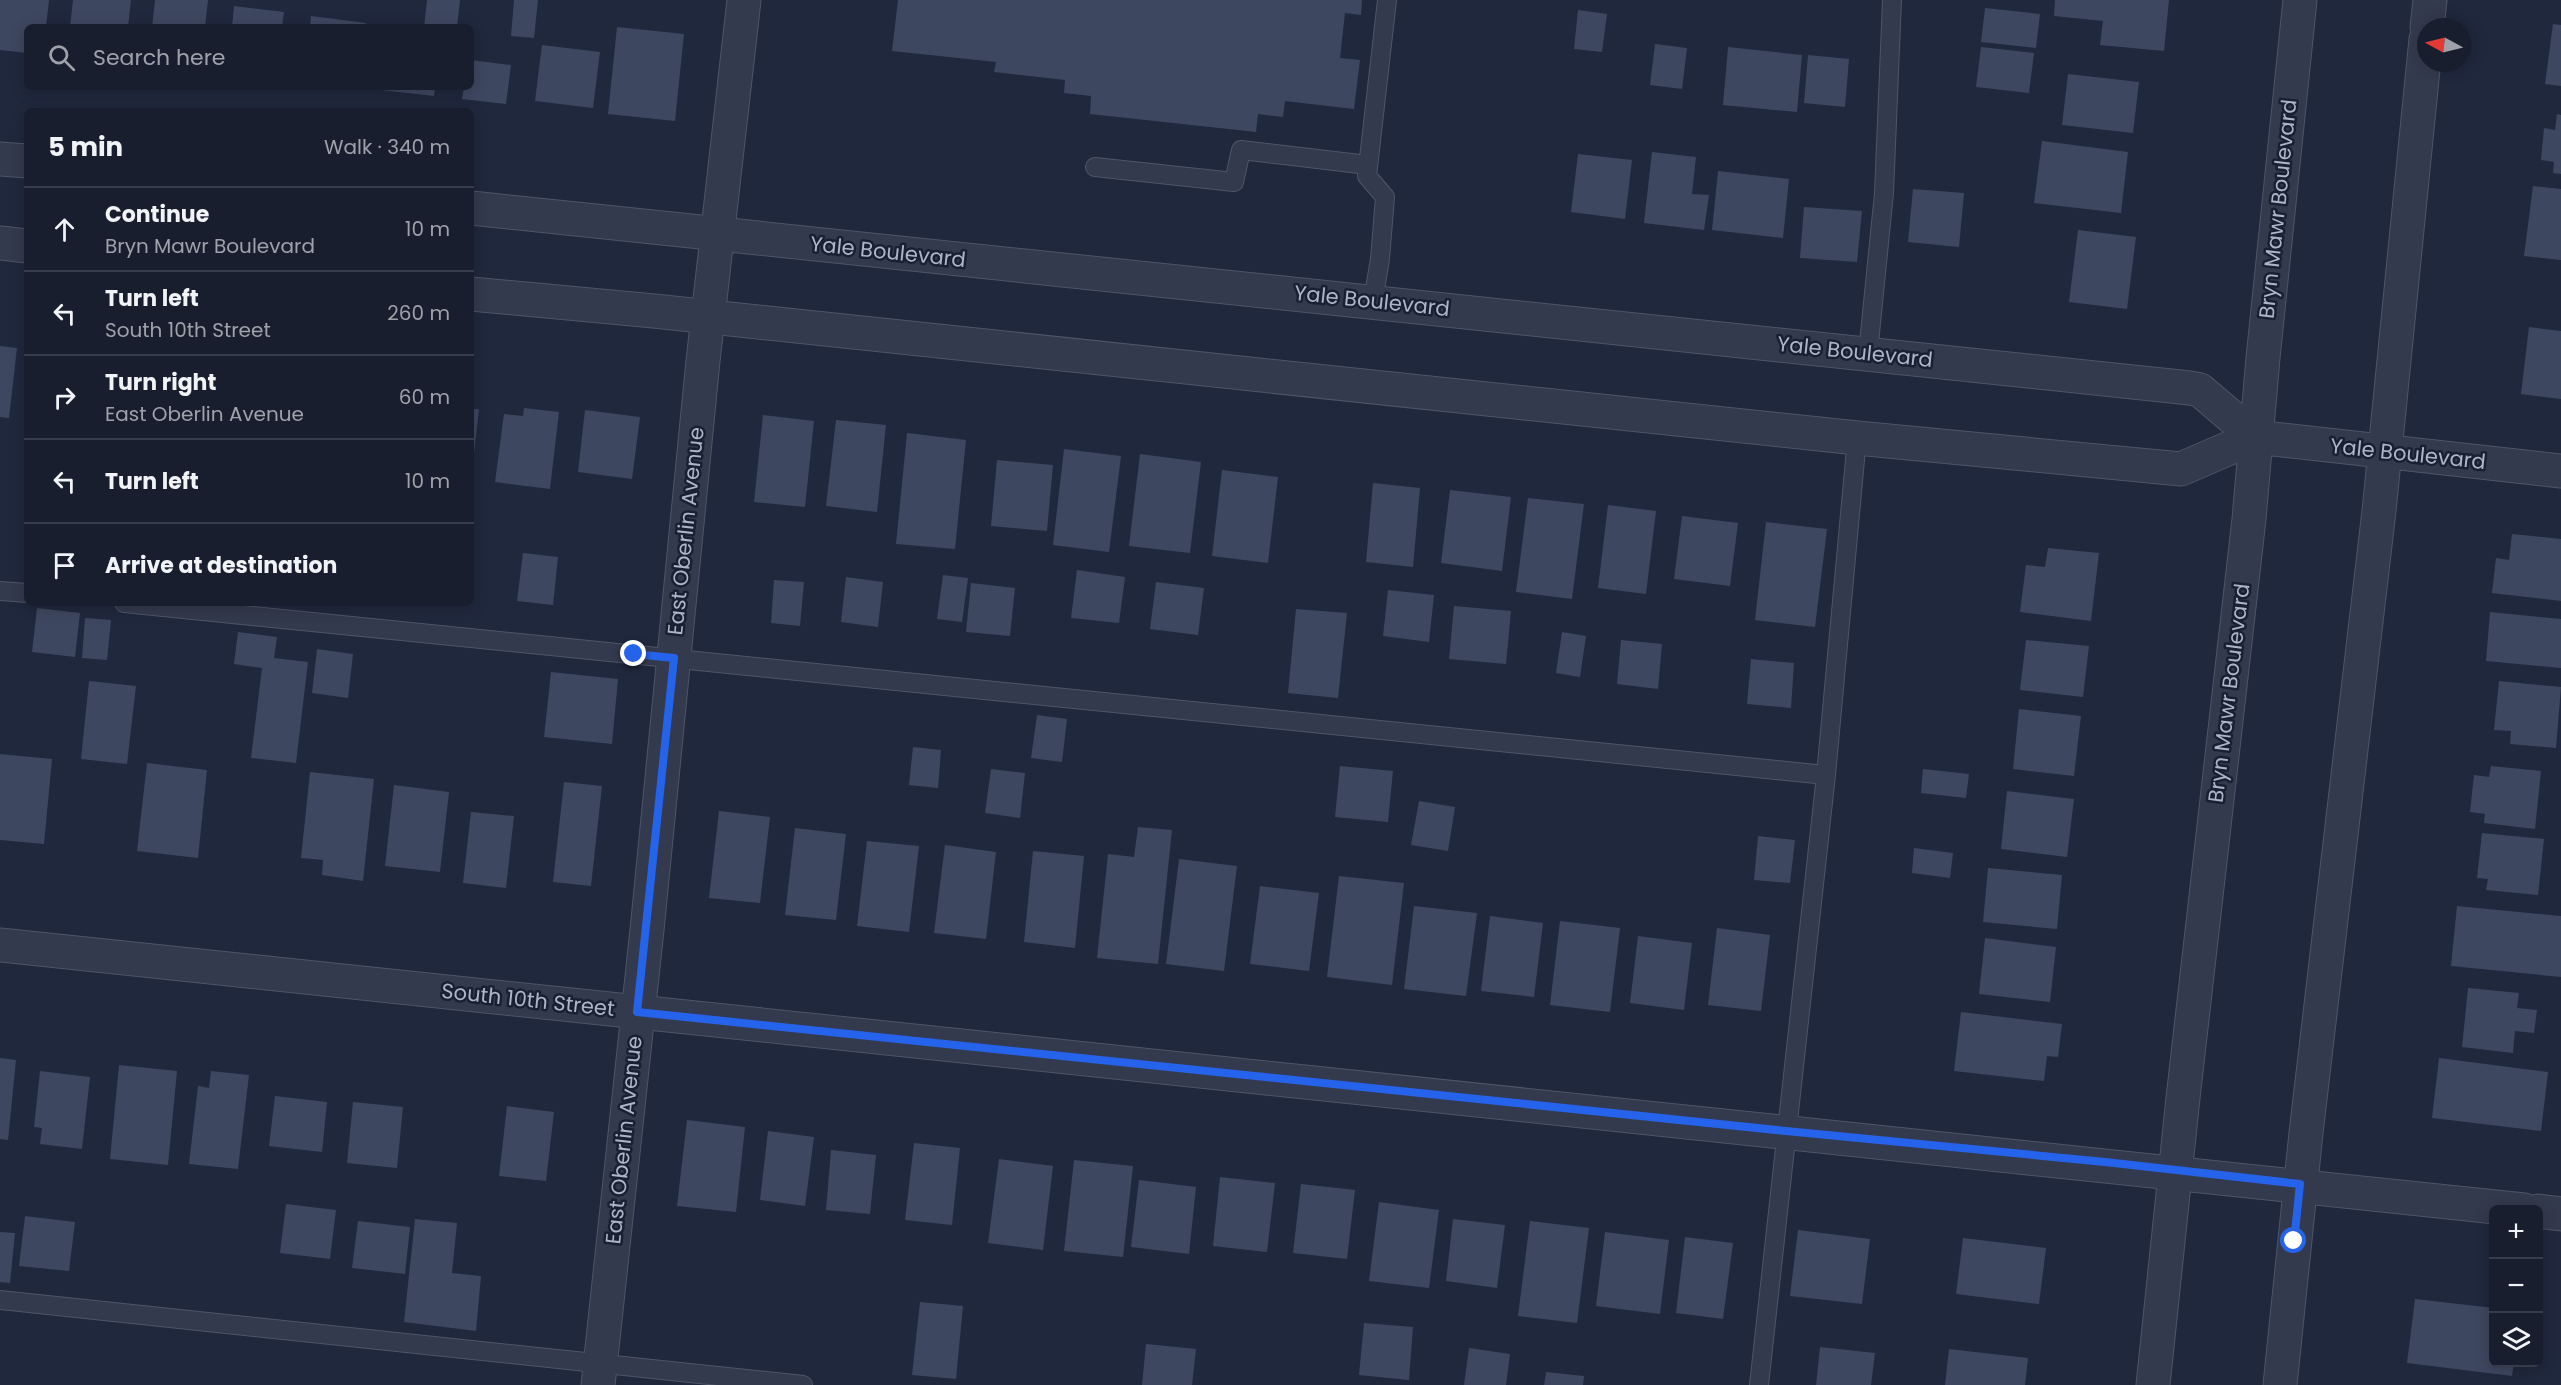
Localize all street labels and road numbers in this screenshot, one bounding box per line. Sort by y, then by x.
street label: Bryn Mawr Boulevard [2252,98,2303,320]
street label: Yale Boulevard [809,229,967,274]
street label: Yale Boulevard [1293,278,1451,323]
street label: Yale Boulevard [1776,329,1934,374]
street label: East Oberlin Avenue [660,426,711,636]
street label: Yale Boulevard [2329,431,2487,476]
street label: Bryn Mawr Boulevard [2201,582,2256,804]
street label: South 10th Street [440,976,616,1023]
street label: East Oberlin Avenue [598,1035,649,1245]

